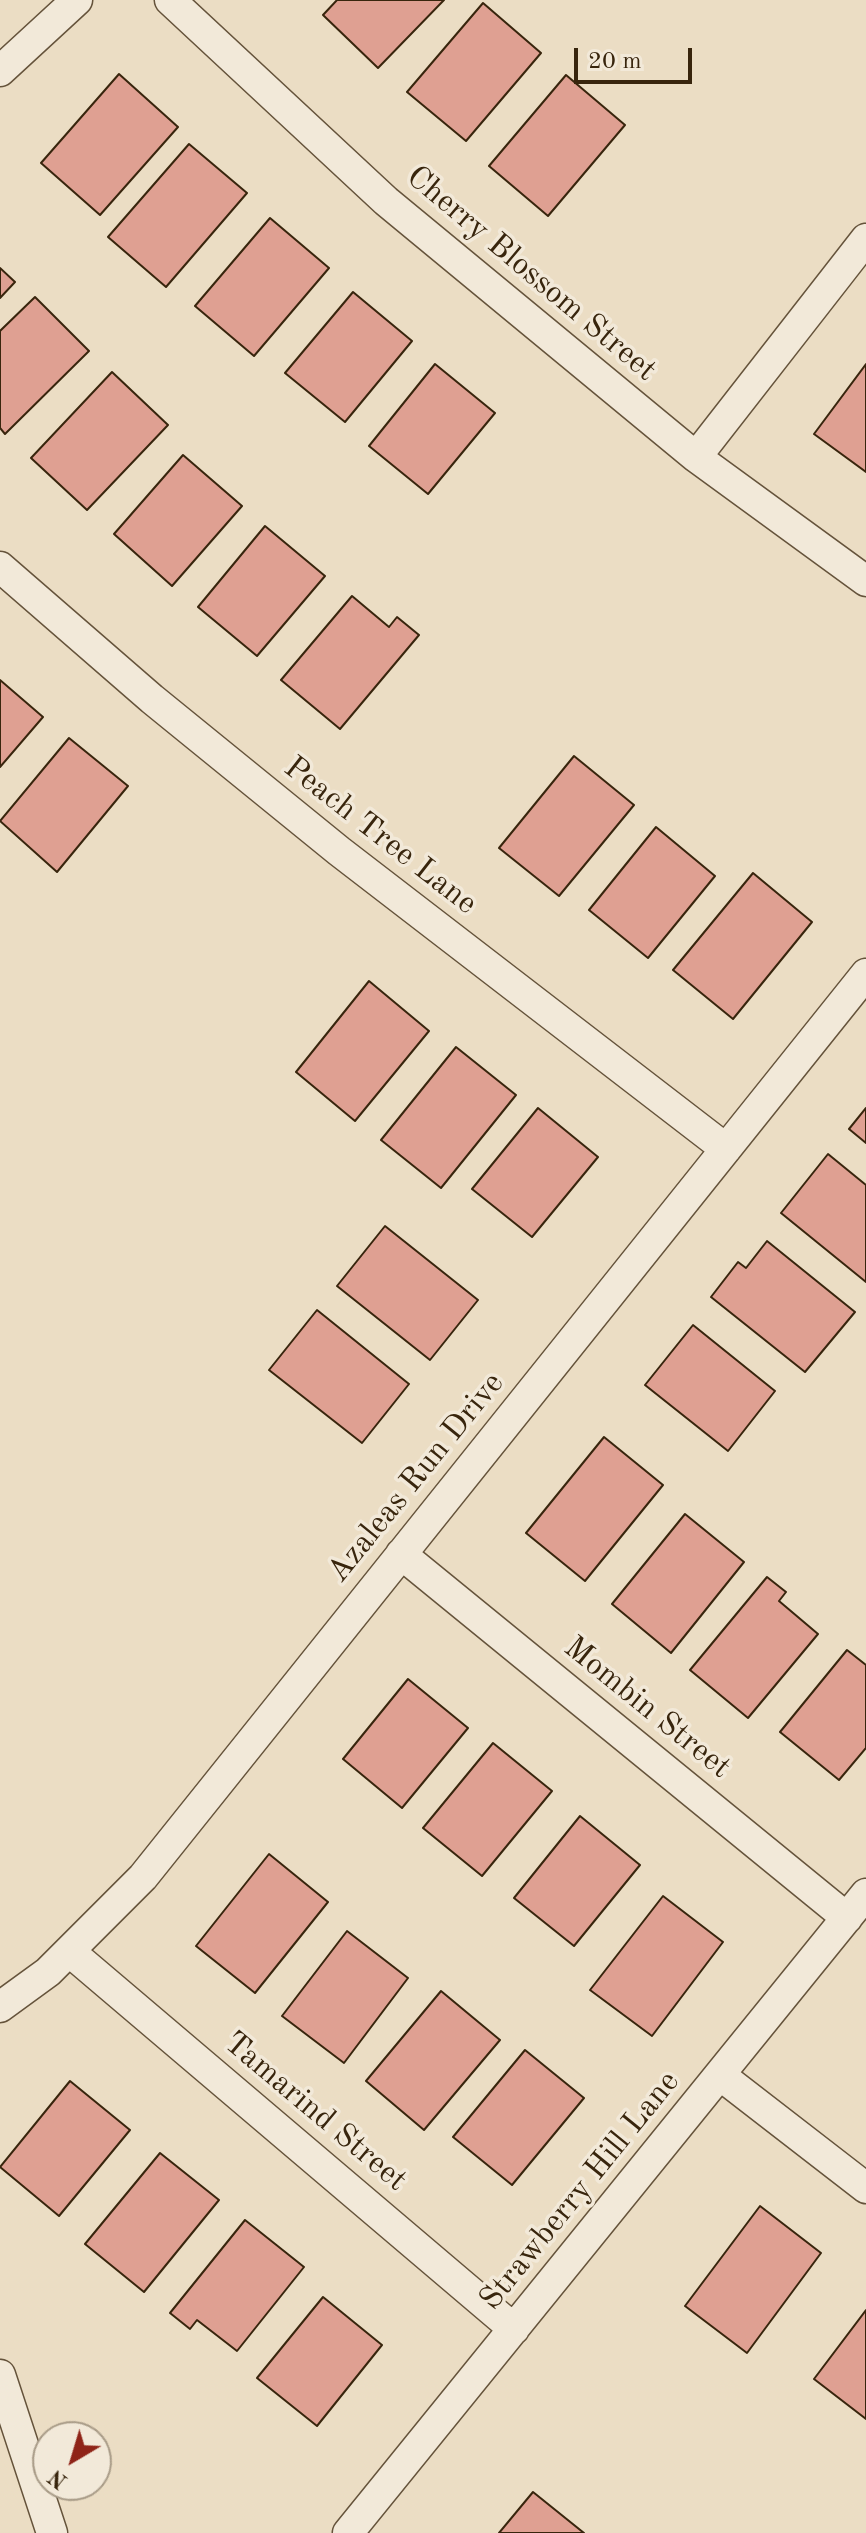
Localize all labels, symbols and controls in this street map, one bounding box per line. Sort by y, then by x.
scale bar [578,32,696,82]
text: 20 m [588,50,642,74]
street label: Cherry Blossom Street [398,158,664,390]
street label: Peach Tree Lane [276,749,484,923]
street label: Azaleas Run Drive [319,1365,513,1591]
street label: Mombin Street [556,1629,738,1787]
street label: Tamarind Street [215,2024,415,2200]
street label: Strawberry Hill Lane [472,2064,688,2318]
north arrow [32,2421,112,2501]
text: N [45,2464,72,2492]

